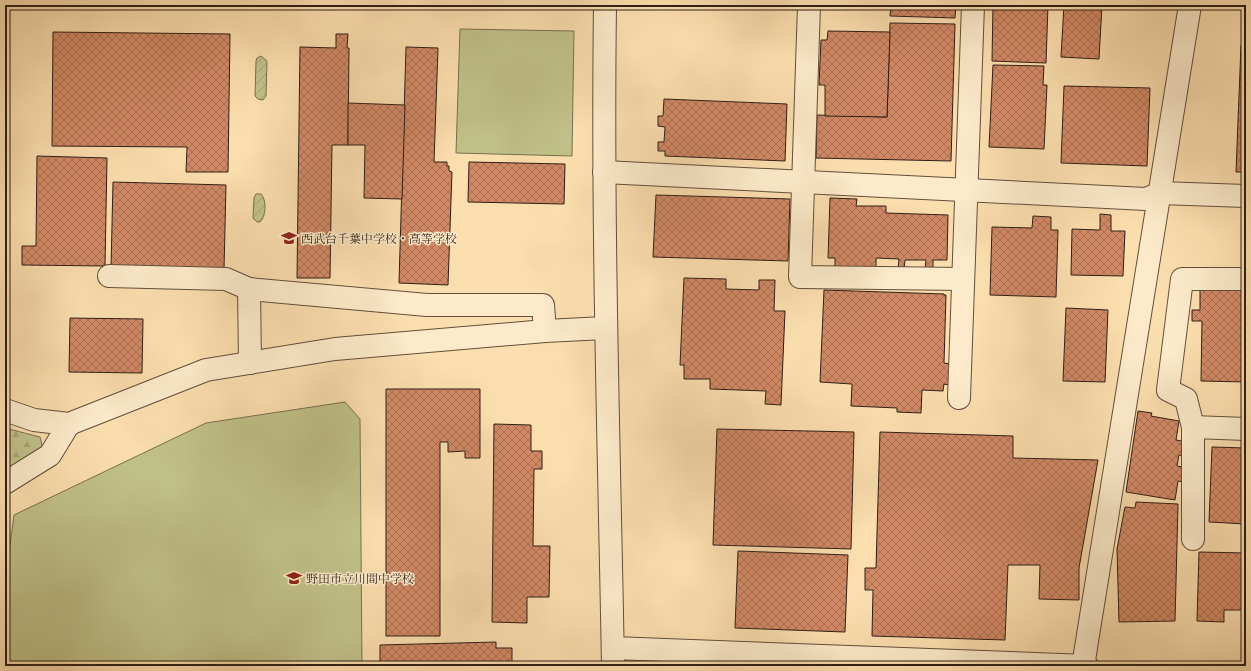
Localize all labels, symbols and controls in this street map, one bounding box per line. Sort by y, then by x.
school or university icon: 西武台千葉中学校・高等学校 [280,229,298,247]
place label: 西武台千葉中学校・高等学校 [301,230,457,247]
school or university icon: 野田市立川間中学校 [285,569,303,587]
place label: 野田市立川間中学校 [306,570,414,587]

